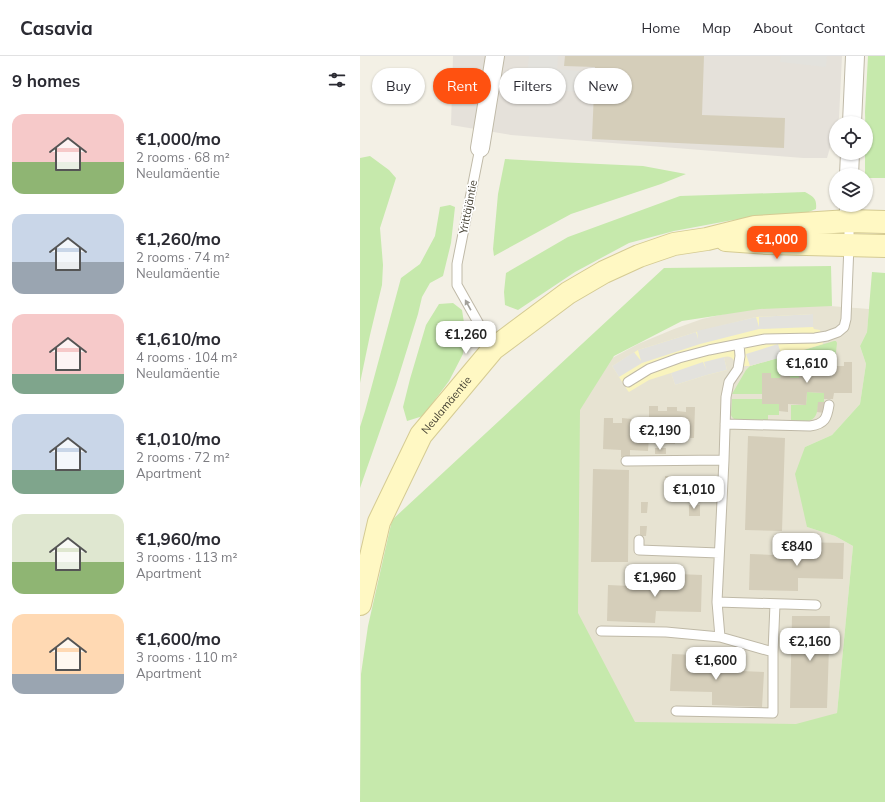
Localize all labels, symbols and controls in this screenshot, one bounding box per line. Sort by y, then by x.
text: Casavia [20,16,93,40]
text: Home [641,19,680,37]
text: Map [702,19,731,37]
text: About [753,19,793,37]
text: Contact [815,19,865,37]
chip: Buy [372,68,425,104]
chip: Rent [433,68,491,104]
chip: Filters [499,68,566,104]
chip: New [574,68,632,104]
icon: filters [326,69,348,91]
text: 9 homes [12,70,80,91]
map controls [829,116,873,212]
button: locate [829,116,873,160]
text: €1,000/mo [136,128,221,149]
icon: home [44,130,92,178]
text: 2 rooms · 68 m² [136,149,230,165]
text: Neulamäentie [136,165,220,181]
button: layers [829,168,873,212]
street label: Yrittäjäntie [456,179,480,236]
pin: €1,000 [744,226,810,260]
text: €1,260/mo [136,228,221,249]
icon: home [44,230,92,278]
text: €1,000 [756,231,798,247]
text: 2 rooms · 74 m² [136,249,230,265]
text: Neulamäentie [136,265,220,281]
one-way arrow [465,299,471,311]
pin: €1,260 [433,321,499,355]
text: €1,260 [445,326,487,342]
text: €1,610/mo [136,328,221,349]
icon: home [44,330,92,378]
text: 4 rooms · 104 m² [136,349,237,365]
pin: €1,610 [774,350,840,384]
text: €1,610 [786,355,828,371]
text: Neulamäentie [136,365,220,381]
street label: Neulamäentie [418,373,474,437]
pin: €2,190 [627,417,693,451]
text: €2,190 [639,422,681,438]
text: €1,010/mo [136,428,221,449]
icon: home [44,430,92,478]
text: 2 rooms · 72 m² [136,449,230,465]
text: Apartment [136,465,201,481]
pin: €1,010 [661,476,727,510]
text: €1,010 [673,481,715,497]
text: €1,960/mo [136,528,221,549]
icon: home [44,530,92,578]
pin: €840 [773,533,821,567]
text: €840 [781,538,813,554]
text: 3 rooms · 113 m² [136,549,237,565]
pin: €1,960 [622,564,688,598]
text: Apartment [136,565,201,581]
text: €1,960 [634,569,676,585]
text: €1,600/mo [136,628,221,649]
pin: €2,160 [777,628,843,662]
icon: home [44,630,92,678]
text: €2,160 [789,633,831,649]
pin: €1,600 [683,647,749,681]
text: 3 rooms · 110 m² [136,649,237,665]
text: €1,600 [695,652,737,668]
text: Apartment [136,665,201,681]

